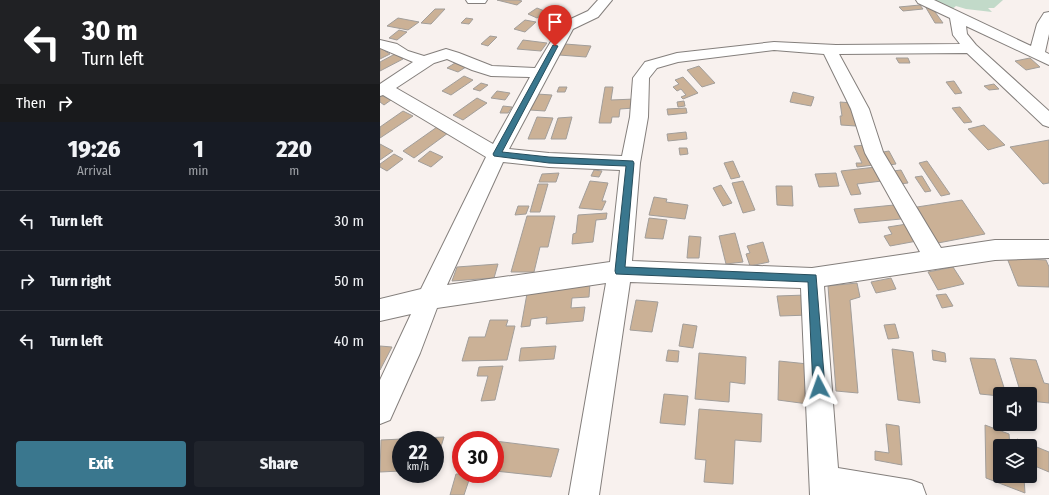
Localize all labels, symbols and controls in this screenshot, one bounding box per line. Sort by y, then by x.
pin [538,5,572,46]
icon: arrive [544,11,566,33]
text: 30 m [82,14,138,47]
icon: left [16,16,68,68]
text: Turn left [82,48,144,70]
icon: right [54,92,76,114]
text: Then [16,94,46,112]
text: 19:26 [68,135,120,163]
text: 1 [193,135,204,163]
text: 220 [276,135,312,163]
text: Arrival [77,163,111,178]
text: min [188,163,208,178]
text: m [289,163,299,178]
icon: left [16,210,38,232]
text: Turn left [50,212,103,230]
text: 30 m [334,212,364,230]
icon: right [16,270,38,292]
text: Turn right [50,272,111,290]
text: 50 m [334,272,364,290]
icon: left [16,330,38,352]
text: Turn left [50,332,103,350]
text: 40 m [334,332,364,350]
position arrow [798,366,840,408]
map controls [993,387,1037,483]
button: sound [993,387,1037,431]
speed limit sign: 30 [452,431,504,483]
button: layers [993,439,1037,483]
text: 22 [409,440,427,464]
button: Exit [16,441,186,487]
button: Share [194,441,364,487]
text: km/h [407,461,429,473]

